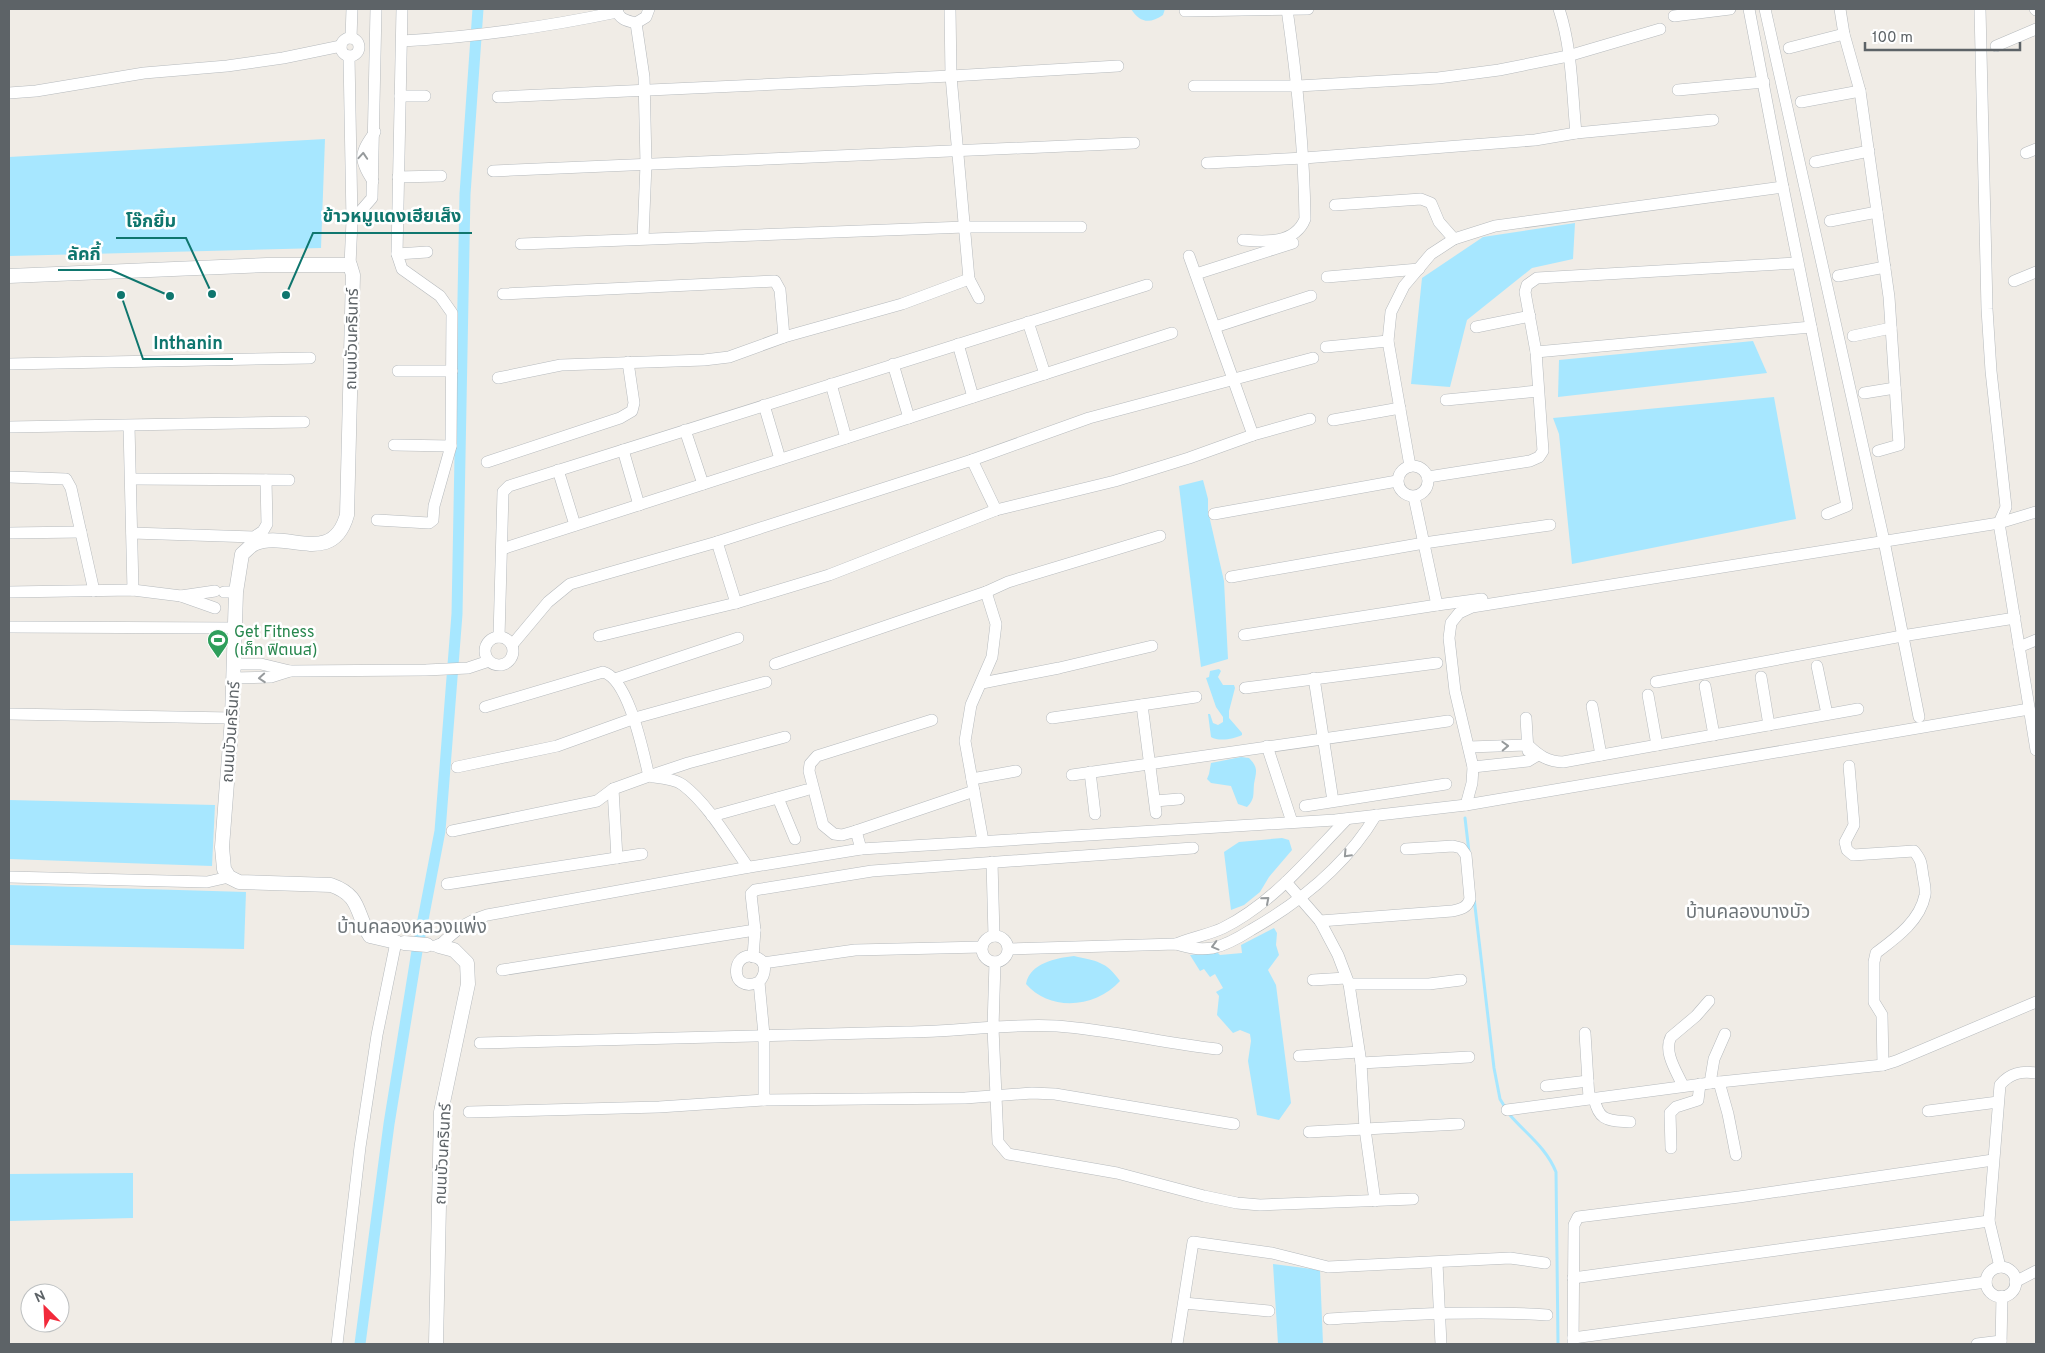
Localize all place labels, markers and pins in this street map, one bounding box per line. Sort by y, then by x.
callout: ข้าวหมูแดงเฮียเส็ง [313,200,472,233]
callout: โจ๊กยิ้ม [116,205,186,238]
callout: ลัคกี้ [58,237,111,270]
callout: Inthanin [143,326,233,359]
place label: Get Fitness (เก็ท ฟิตเนส) [234,623,317,661]
sports icon: Get Fitness (เก็ท ฟิตเนส) [206,628,230,659]

